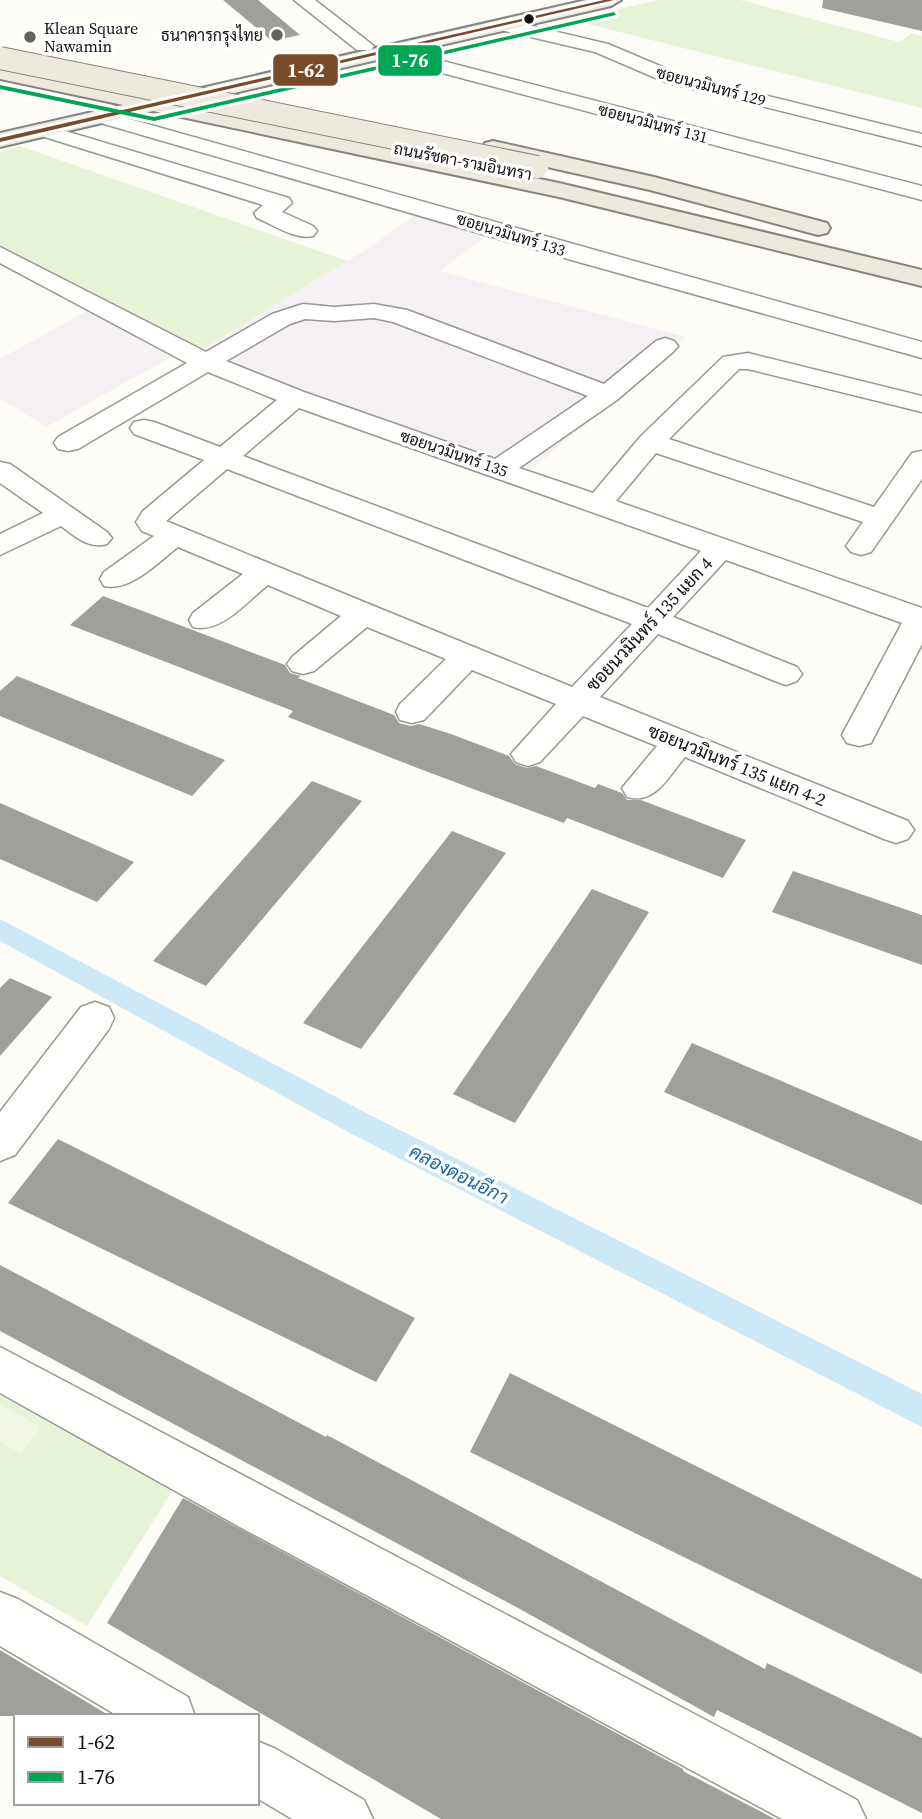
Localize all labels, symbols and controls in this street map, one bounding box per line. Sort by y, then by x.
unlabelled marker [522,12,536,26]
place label: Klean Square Nawamin [44,17,138,57]
place label: ธนาคารกรุงไทย [161,24,263,47]
marker: ธนาคารกรุงไทย [269,27,285,43]
marker: Klean Square Nawamin [22,29,38,45]
line badge: 1-76 [377,44,443,77]
text: 1-76 [391,47,429,73]
line badge: 1-62 [272,53,339,87]
text: 1-62 [287,57,325,83]
street label: ซอยนวมินทร์ 129 [654,60,769,111]
street label: ซอยนวมินทร์ 131 [596,97,711,148]
street label: ถนนรัชดา-รามอินทรา [392,137,534,185]
street label: ซอยนวมินทร์ 133 [454,206,568,261]
street label: ซอยนวมินทร์ 135 [397,423,511,482]
street label: ซอยนวมินทร์ 135 แยก 4 [580,551,718,697]
street label: ซอยนวมินทร์ 135 แยก 4-2 [644,718,830,812]
water label: คลองดอนอีกา [405,1138,513,1210]
legend [14,1714,259,1805]
text: 1-62 [77,1727,115,1756]
text: 1-76 [77,1762,115,1791]

